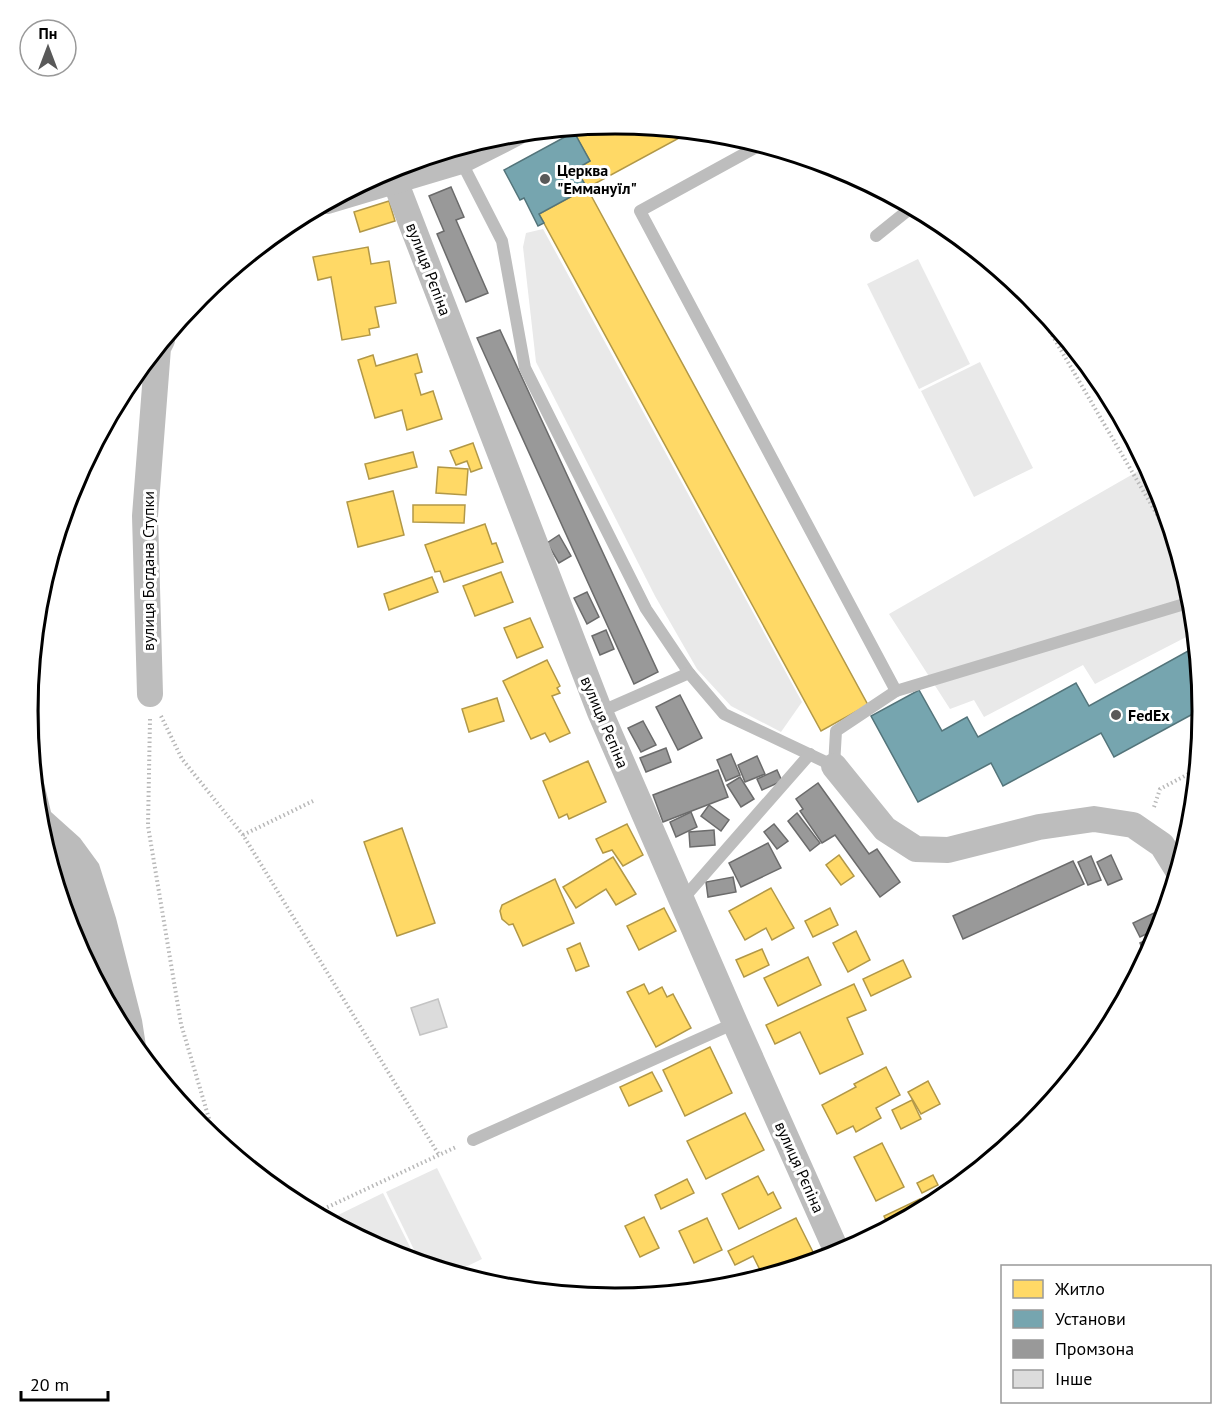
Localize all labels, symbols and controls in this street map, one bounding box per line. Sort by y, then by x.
north arrow [18,18,78,78]
text: Пн [39,23,57,43]
place label: Церква "Еммануїл" [557,160,637,198]
marker: Церква "Еммануїл" [538,172,552,186]
street label: вулиця Рєпіна [402,220,456,318]
street label: вулиця Богдана Ступки [138,491,158,651]
street label: вулиця Рєпіна [577,673,633,771]
place label: FedEx [1128,705,1170,725]
marker: FedEx [1109,708,1123,722]
street label: вулиця Рєпіна [771,1118,829,1216]
legend [1001,1265,1211,1403]
text: Житло [1054,1277,1105,1300]
text: Установи [1055,1307,1126,1330]
text: Промзона [1055,1337,1134,1360]
scale bar [21,1364,108,1402]
text: Інше [1055,1367,1092,1390]
text: 20 m [30,1373,69,1396]

